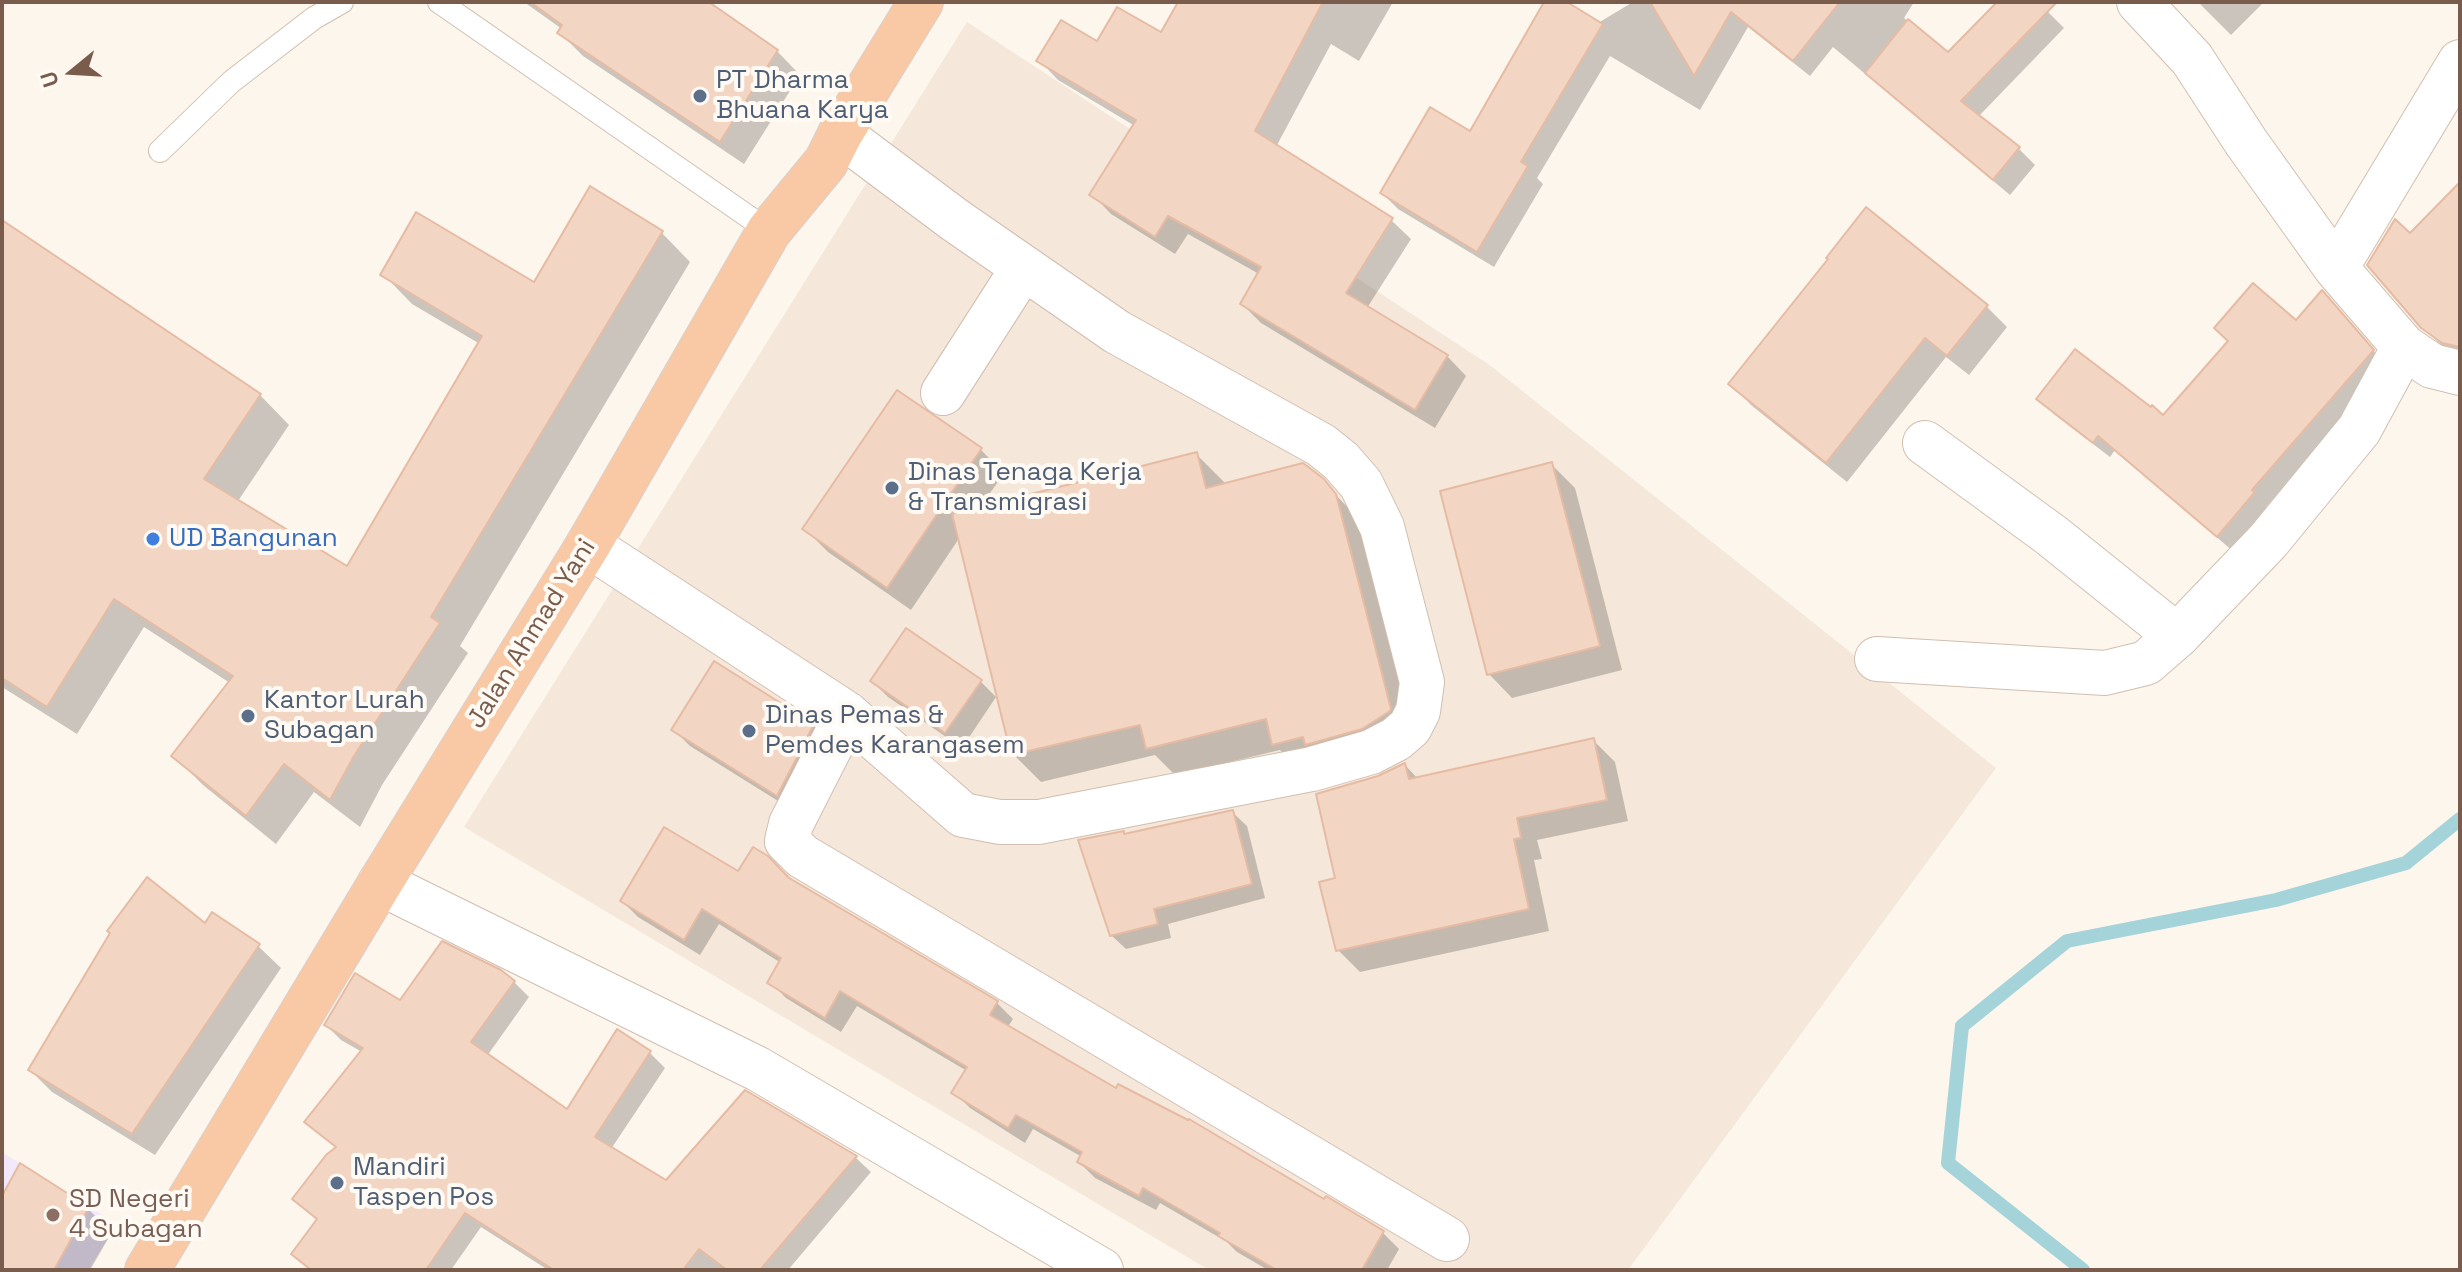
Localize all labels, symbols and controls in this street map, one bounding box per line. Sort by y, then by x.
north arrow [32,32,112,112]
place label: PT Dharma Bhuana Karya [716,65,889,126]
text: U [34,68,65,91]
marker: PT Dharma Bhuana Karya [691,87,709,105]
place label: Dinas Tenaga Kerja & Transmigrasi [908,457,1142,518]
marker: Dinas Tenaga Kerja & Transmigrasi [883,479,901,497]
place label: UD Bangunan [169,523,338,555]
marker: UD Bangunan [144,530,162,548]
street label: Jalan Ahmad Yani [461,534,603,734]
place label: Kantor Lurah Subagan [264,685,425,746]
place label: Dinas Pemas & Pemdes Karangasem [765,700,1025,762]
marker: Kantor Lurah Subagan [239,707,257,725]
marker: Dinas Pemas & Pemdes Karangasem [740,722,758,740]
place label: Mandiri Taspen Pos [353,1152,494,1214]
marker: Mandiri Taspen Pos [328,1174,346,1192]
place label: SD Negeri 4 Subagan [69,1184,203,1246]
marker: SD Negeri 4 Subagan [44,1206,62,1224]

